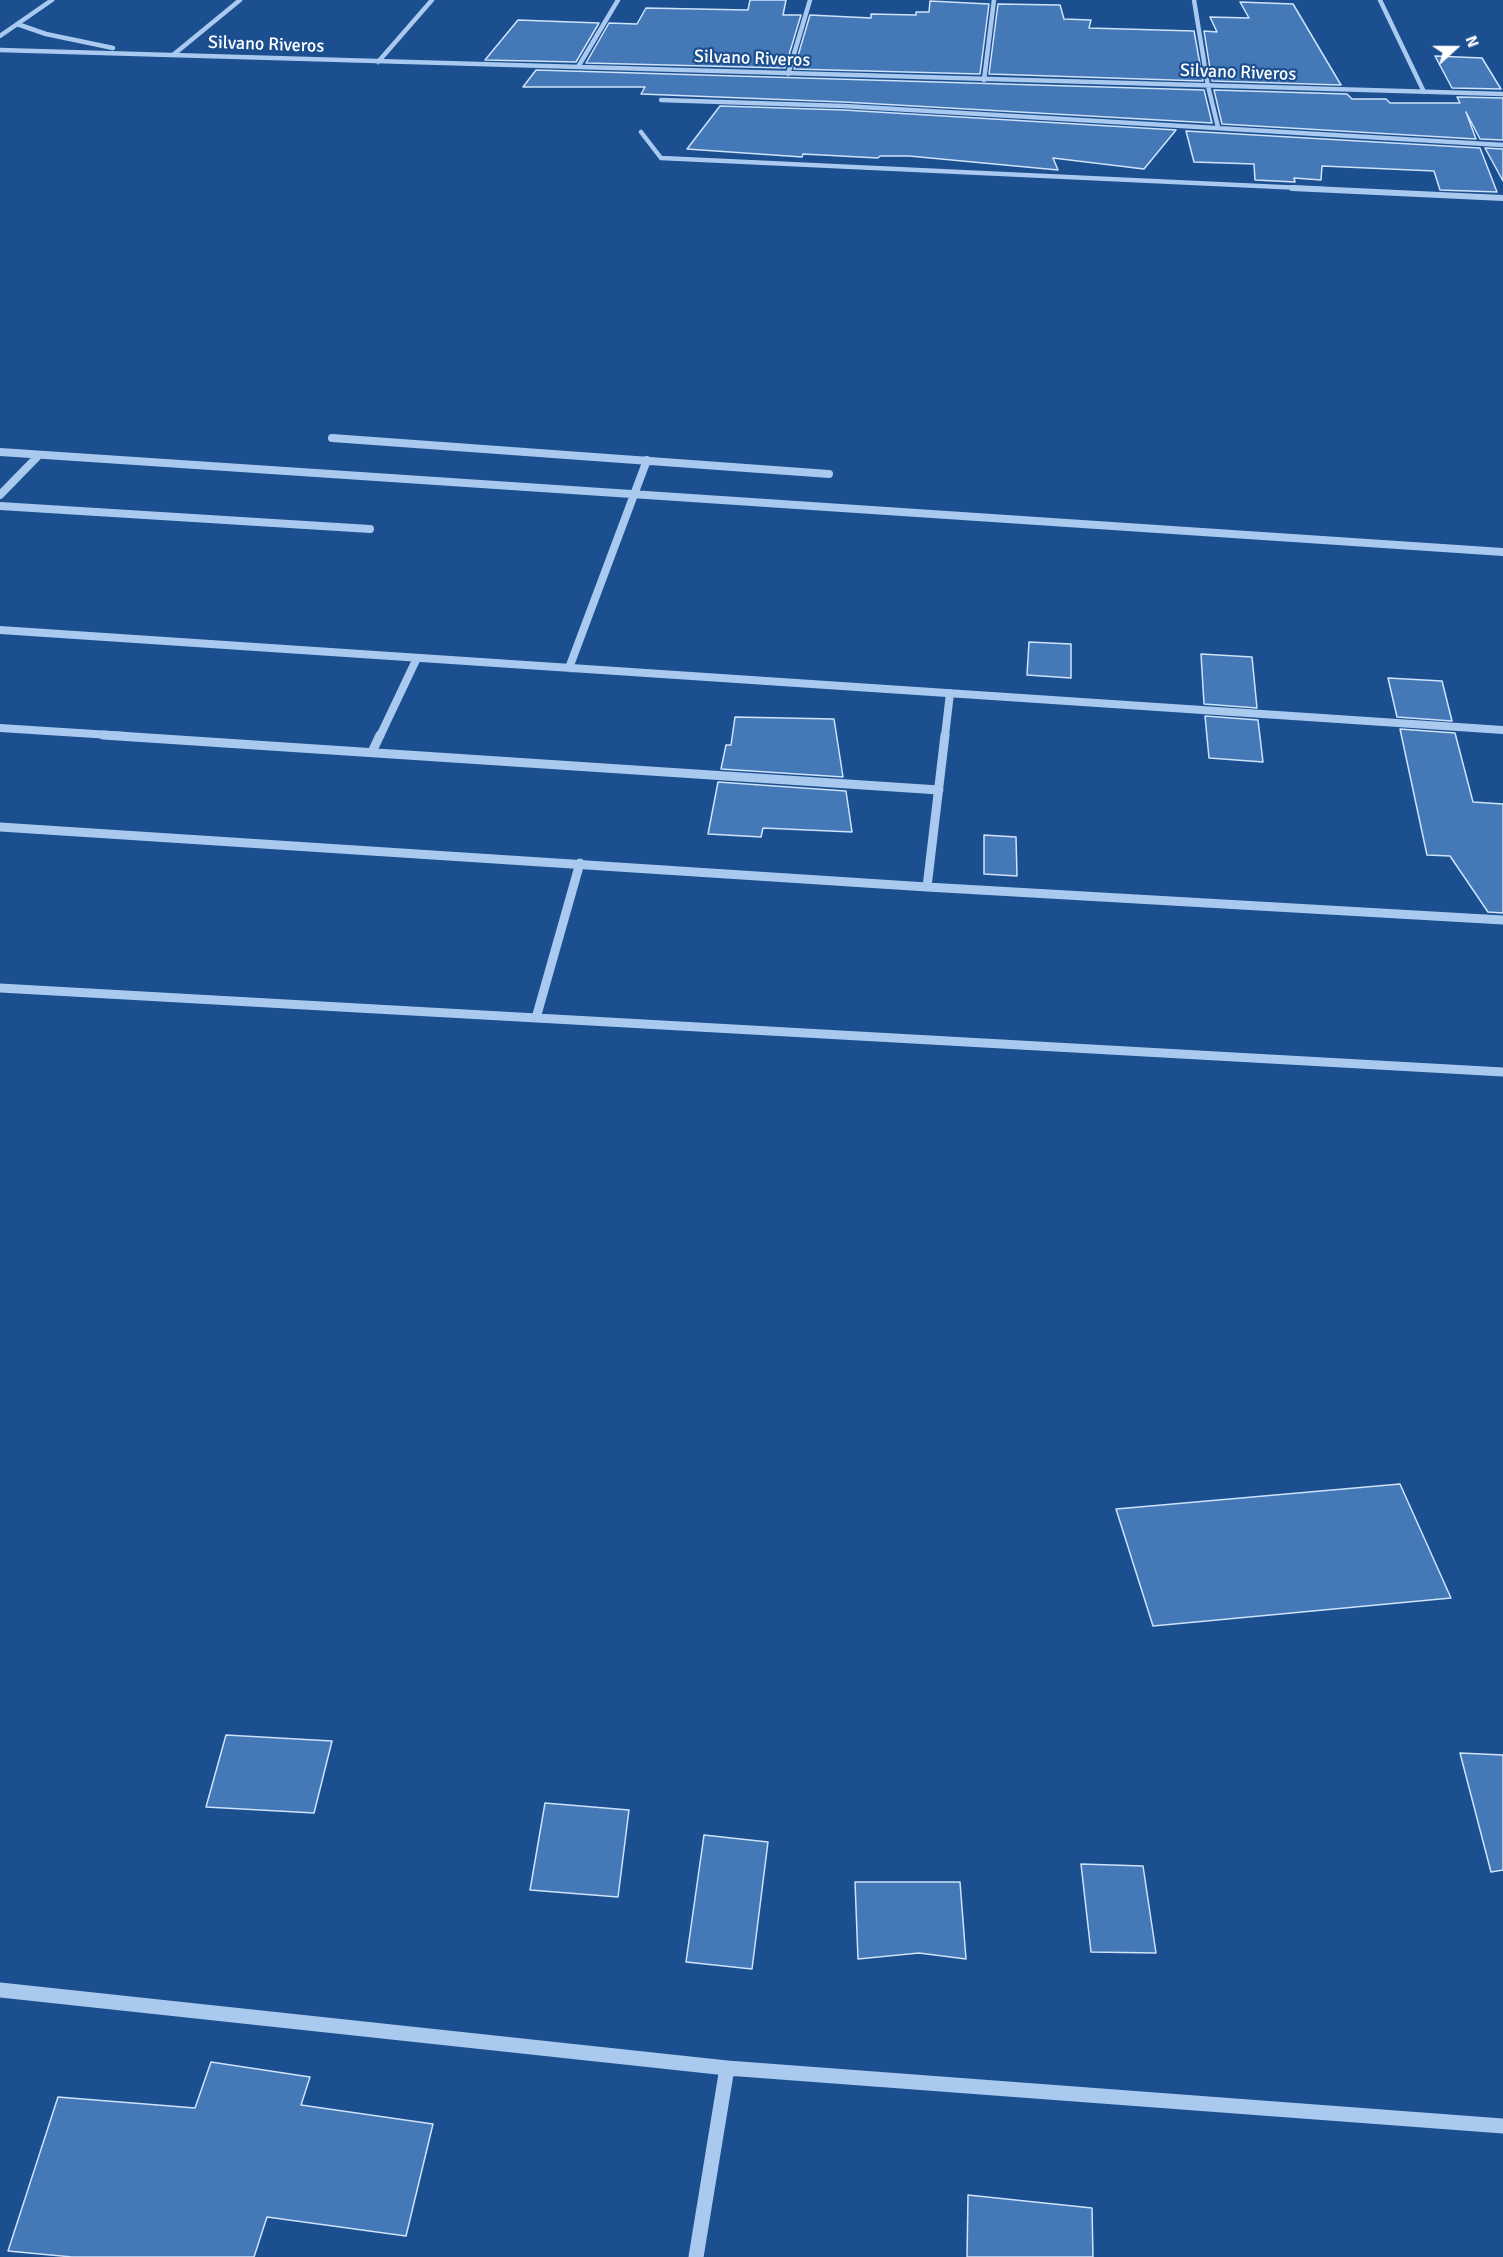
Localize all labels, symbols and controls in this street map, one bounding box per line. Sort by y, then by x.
north arrow [1425,18,1485,78]
street label: Silvano Riveros [207,32,325,58]
text: N [1460,33,1483,50]
street label: Silvano Riveros [693,46,811,72]
street label: Silvano Riveros [1179,60,1297,86]

